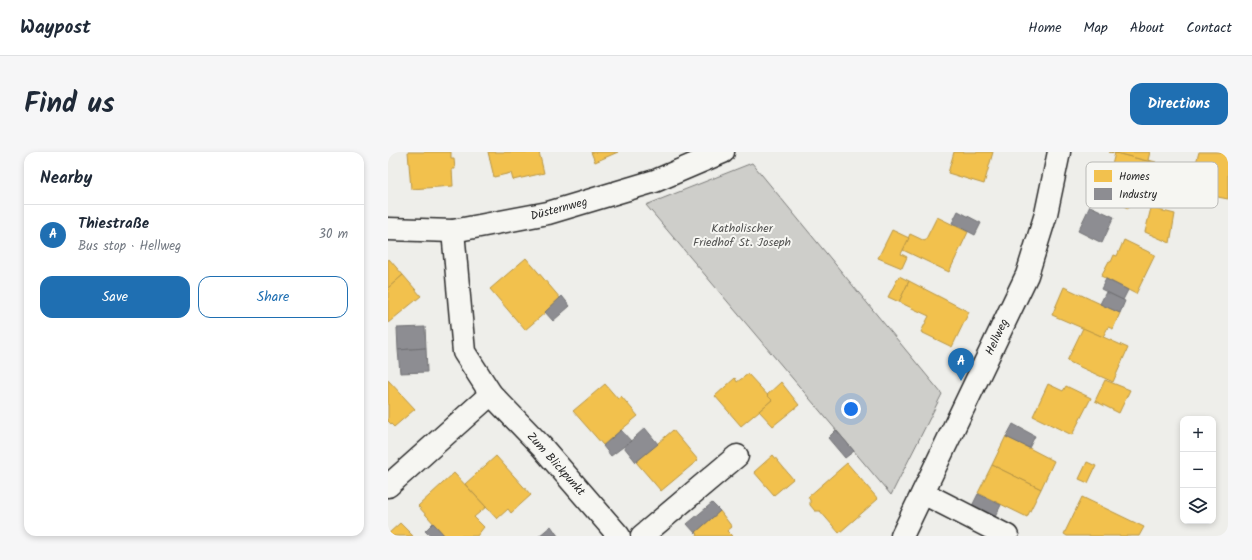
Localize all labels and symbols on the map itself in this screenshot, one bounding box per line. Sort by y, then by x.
legend [1086,162,1218,208]
text: Homes [1119,168,1150,186]
text: Industry [1119,186,1158,204]
street label: Düsternweg [528,192,590,226]
park label: Katholischer Friedhof St. Joseph [693,219,791,252]
street label: Hellweg [980,315,1014,358]
pin: A [948,348,974,381]
your location [841,399,861,419]
street label: Zum Blickpunkt [522,428,590,500]

